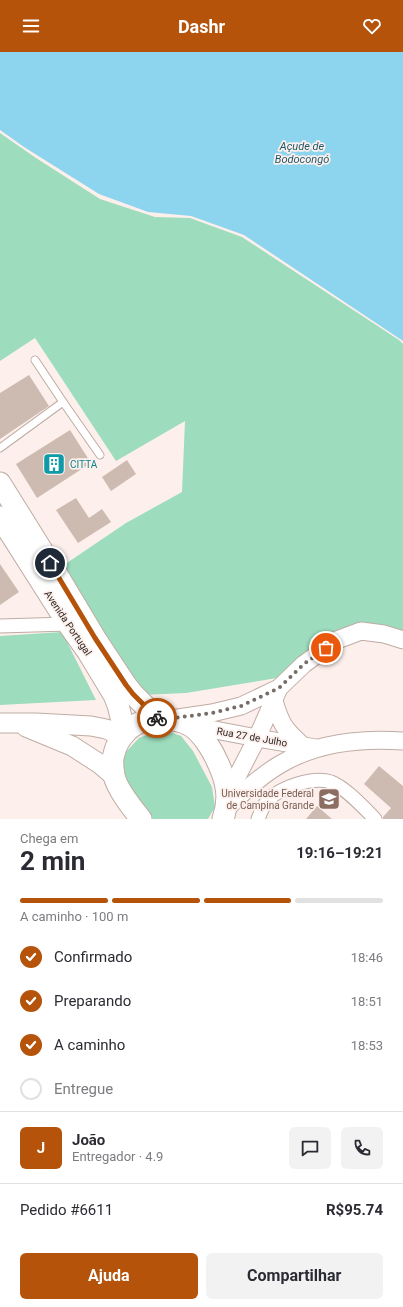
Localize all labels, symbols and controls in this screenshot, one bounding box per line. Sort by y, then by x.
icon: menu [20,15,42,37]
icon: heart [361,15,383,37]
text: Dashr [178,16,225,37]
water label: Açude de Bodocongó [275,140,329,166]
building icon: CITTA [41,451,67,477]
place label: CITTA [70,459,98,470]
pin [33,546,67,580]
icon: home [39,552,61,574]
street label: Avenida Portugal [42,589,94,657]
pin [309,631,343,665]
icon: bag [315,637,337,659]
courier [137,698,177,738]
icon: bike [146,707,168,729]
street label: Rua 27 de Julho [216,725,288,749]
school or university icon: Universidade Federal de Campina Grande [316,786,342,812]
place label: Universidade Federal de Campina Grande [221,788,314,811]
text: Chega em [20,831,78,846]
text: 19:16–19:21 [296,844,383,862]
text: 2 min [20,846,85,876]
text: A caminho · 100 m [20,909,128,924]
icon: check [20,946,42,968]
text: Confirmado [54,948,132,966]
text: 18:46 [351,950,383,965]
icon: check [20,990,42,1012]
text: Preparando [54,992,131,1010]
text: 18:51 [351,994,383,1009]
icon: check [20,1034,42,1056]
text: A caminho [54,1036,125,1054]
text: 18:53 [351,1038,383,1053]
text: Entregue [54,1080,113,1098]
button: chat [289,1127,331,1169]
button: phone [341,1127,383,1169]
text: João [72,1131,105,1149]
text: J [37,1139,45,1157]
text: Entregador · 4.9 [72,1149,163,1164]
text: Pedido #6611 [20,1201,113,1219]
text: R$95.74 [326,1201,383,1219]
button: Ajuda [20,1253,198,1299]
button: Compartilhar [206,1253,383,1299]

